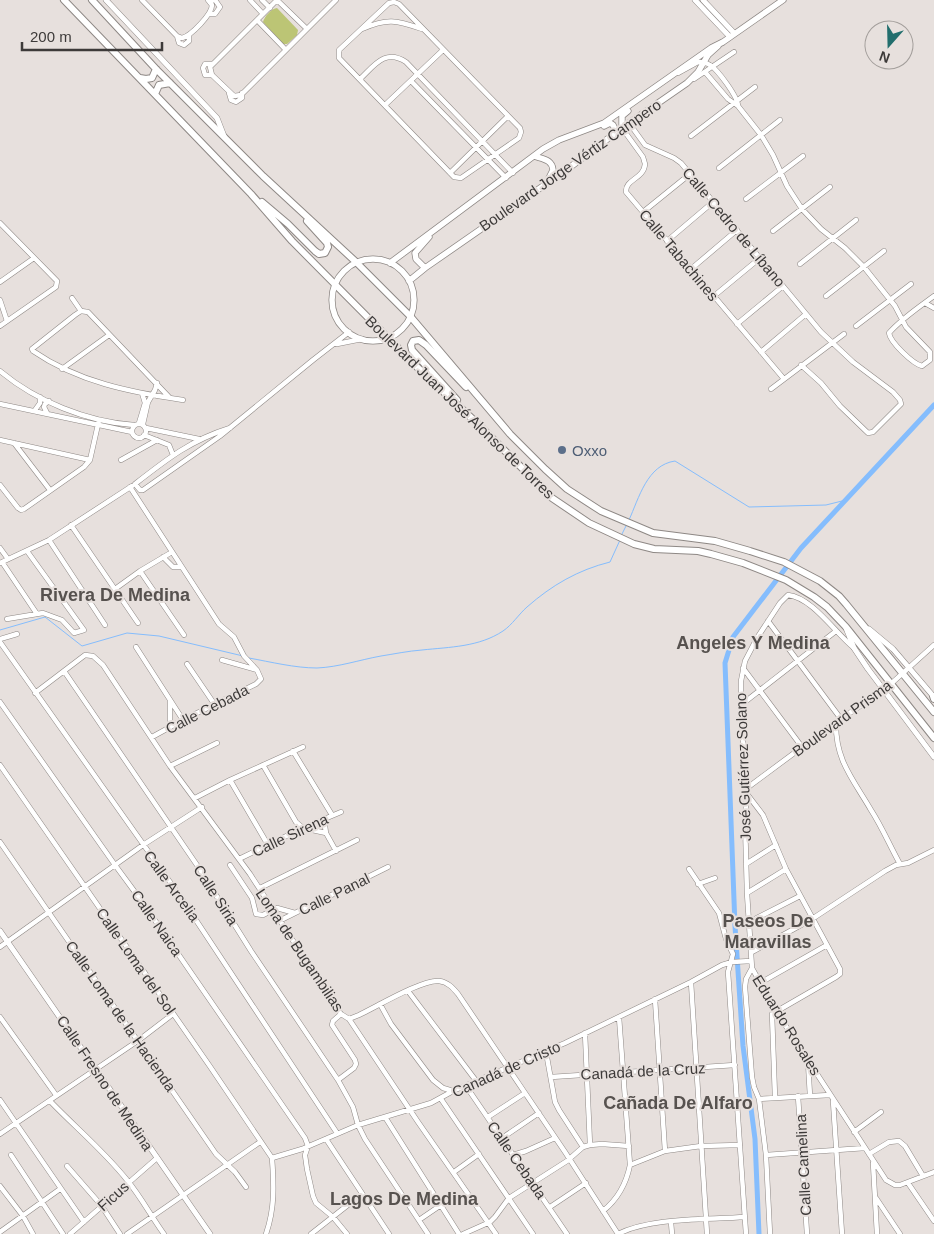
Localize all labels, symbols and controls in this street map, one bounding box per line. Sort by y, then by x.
scale bar [22,20,162,52]
north arrow [864,20,914,70]
text: 200 m [30,28,72,45]
text: N [877,48,892,66]
street label: Boulevard Jorge Vértiz Campero [476,96,664,234]
street label: Calle Cedro de Líbano [679,164,789,290]
street label: Calle Tabachines [636,206,722,304]
street label: Boulevard Juan José Alonso de Torres [362,312,558,502]
place label: Oxxo [572,442,607,459]
marker: Oxxo [556,444,568,456]
district label: Rivera De Medina [40,585,191,605]
district label: Angeles Y Medina [676,633,831,653]
street label: Boulevard Prisma [789,676,895,760]
street label: Calle Cebada [163,680,252,737]
street label: José Gutiérrez Solano [732,693,754,841]
street label: Calle Sirena [249,810,331,860]
street label: Calle Arcelia [141,847,204,925]
street label: Calle Siria [190,862,242,929]
street label: Calle Panal [296,870,372,918]
street label: Loma de Bugambilias [253,885,347,1015]
street label: Calle Naica [128,887,186,960]
street label: Calle Loma del Sol [93,905,179,1017]
district label: Paseos De Maravillas [722,911,814,952]
street label: Calle Loma de la Hacienda [62,937,180,1095]
street label: Eduardo Rosales [749,972,825,1078]
street label: Calle Fresno de Medina [53,1012,157,1154]
street label: Canadá de Cristo [449,1037,563,1101]
street label: Canadá de la Cruz [580,1059,706,1083]
district label: Cañada De Alfaro [603,1093,753,1113]
street label: Calle Camelina [792,1113,814,1216]
street label: Calle Cebada [484,1118,550,1203]
street label: Ficus [94,1178,132,1214]
district label: Lagos De Medina [330,1189,479,1209]

